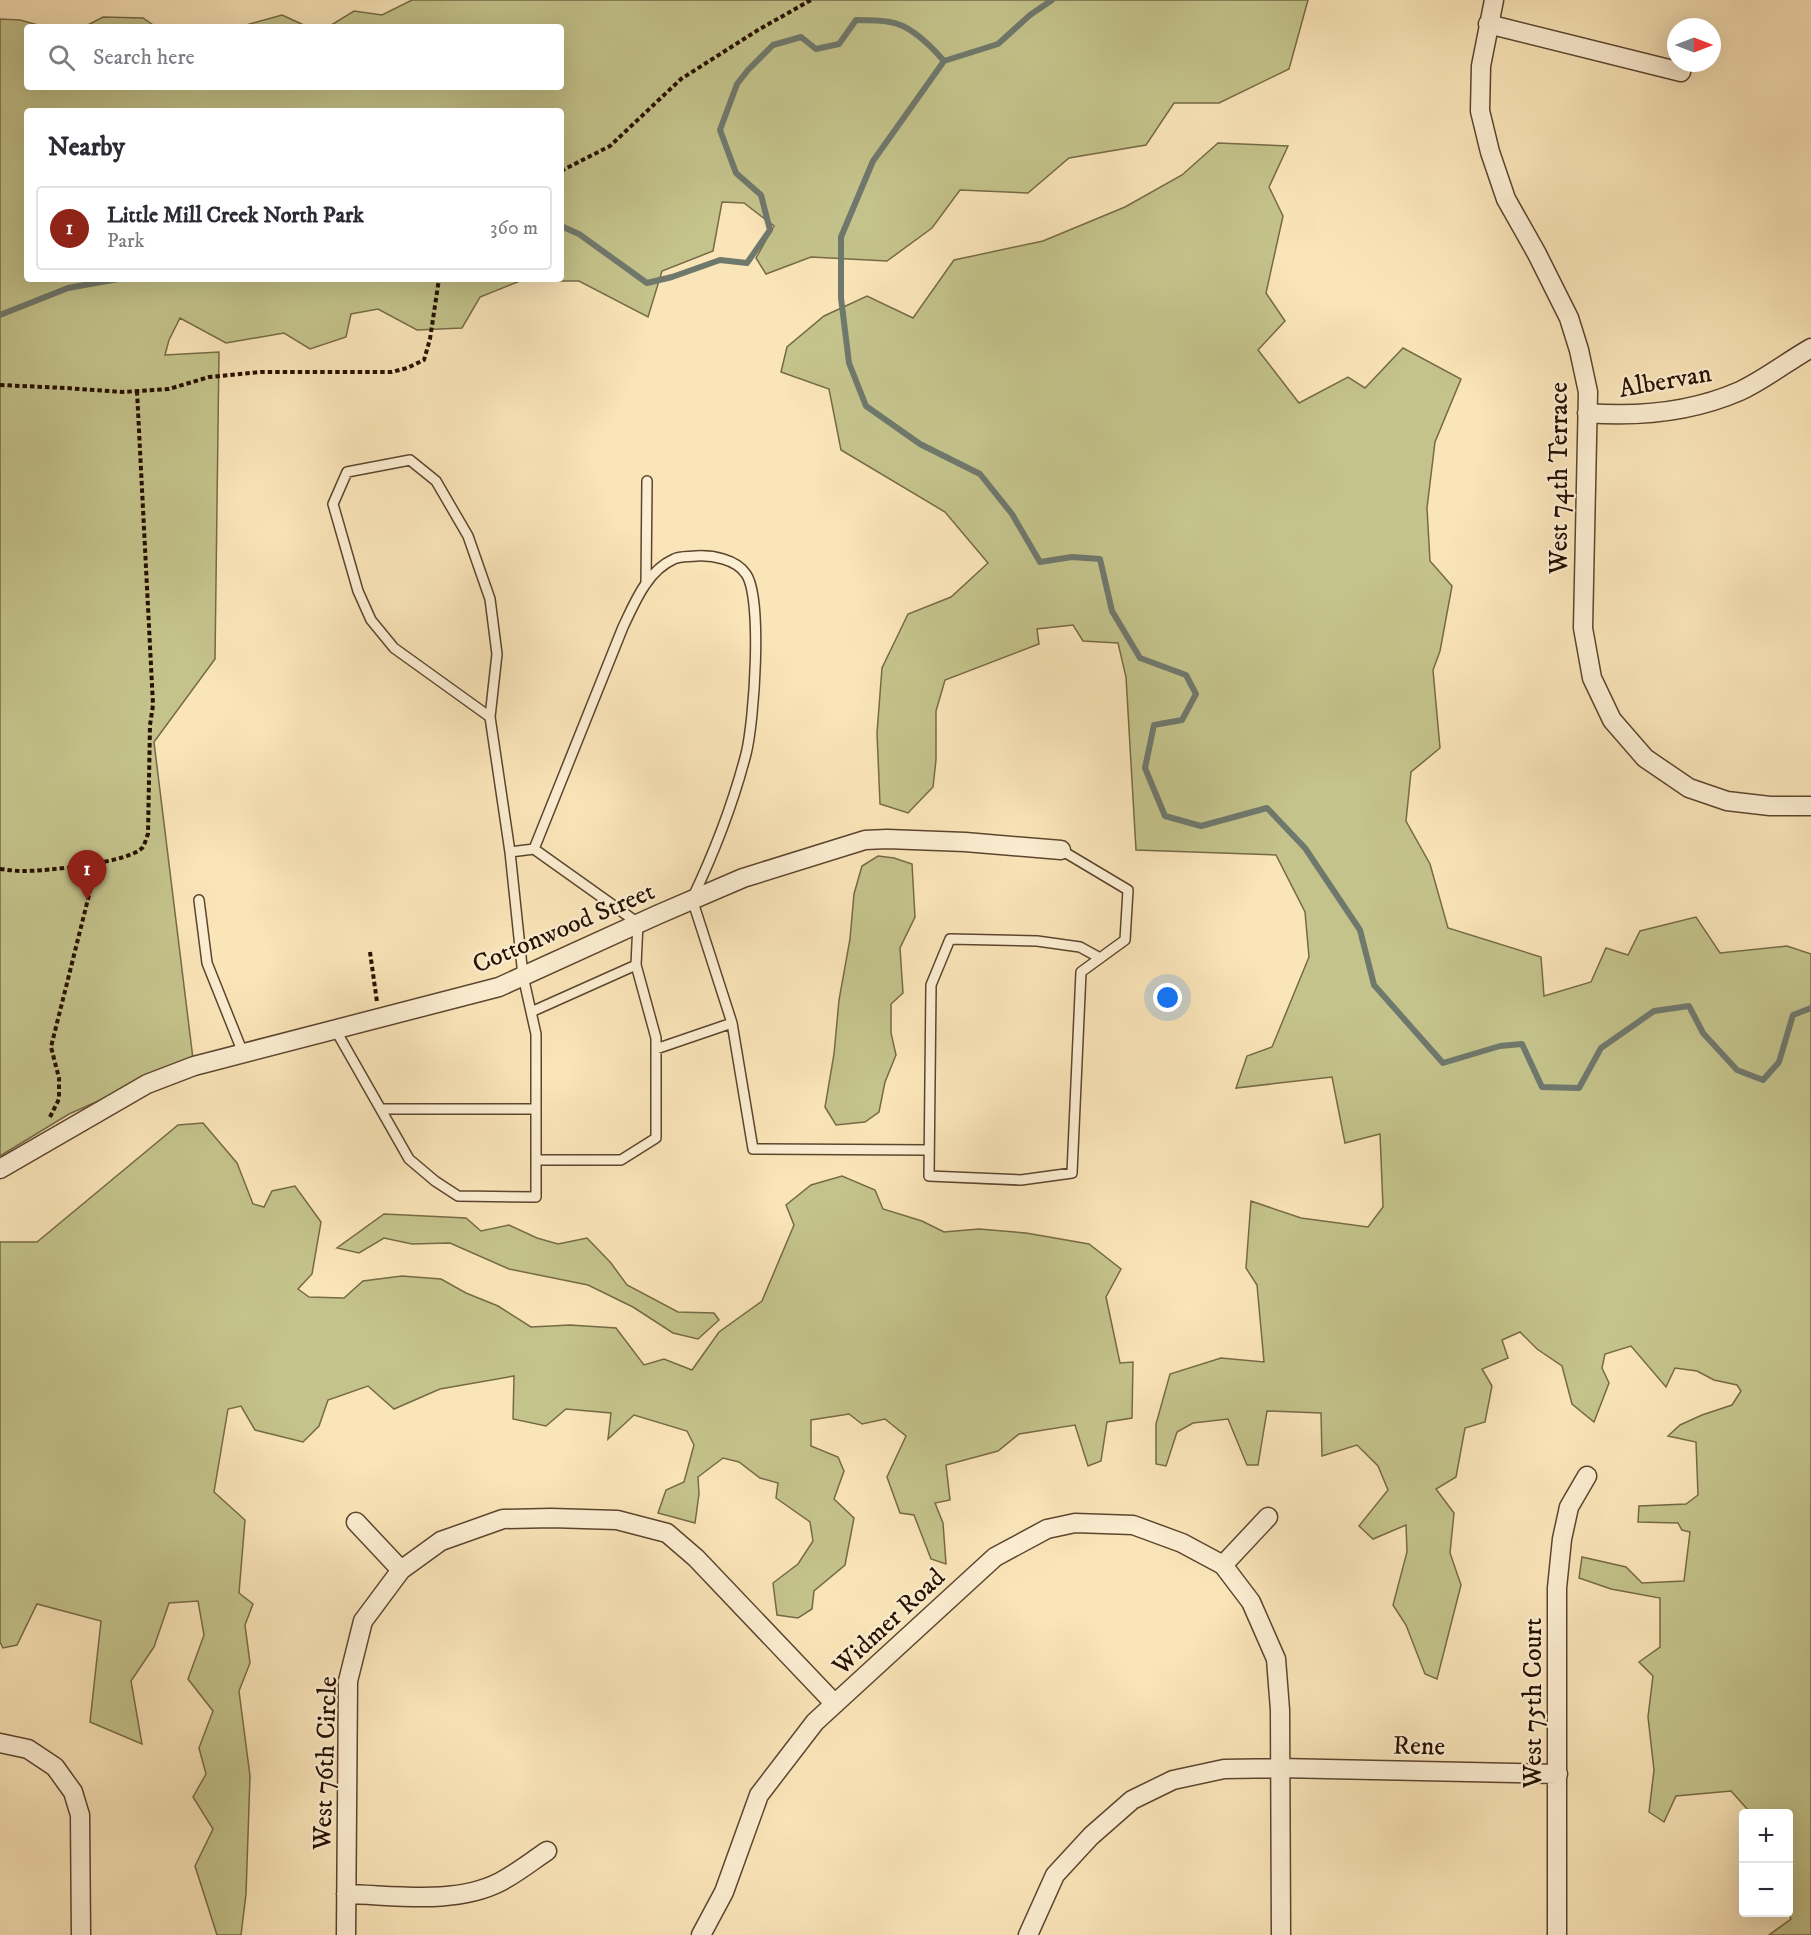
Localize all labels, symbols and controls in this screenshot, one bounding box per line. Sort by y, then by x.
north arrow [1667,18,1721,72]
search box [24,24,564,90]
icon: search [45,41,78,74]
text: Search here [93,44,195,71]
text: Nearby [48,131,125,164]
text: Little Mill Creek North Park [107,202,364,229]
text: 1 [66,216,73,241]
text: 360 m [490,216,538,241]
text: Park [107,229,144,254]
street label: Albervan [1616,357,1715,406]
street label: West 74th Terrace [1543,382,1576,575]
pin: 1 [68,850,106,900]
street label: Cottonwood Street [468,875,660,982]
your location [1153,983,1182,1012]
street label: Widmer Road [825,1561,952,1684]
street label: West 75th Court [1517,1618,1550,1789]
street label: West 76th Circle [306,1676,345,1851]
street label: Rene [1393,1730,1445,1763]
map controls [1739,1809,1793,1917]
button: + [1739,1809,1793,1863]
button: − [1739,1863,1793,1917]

